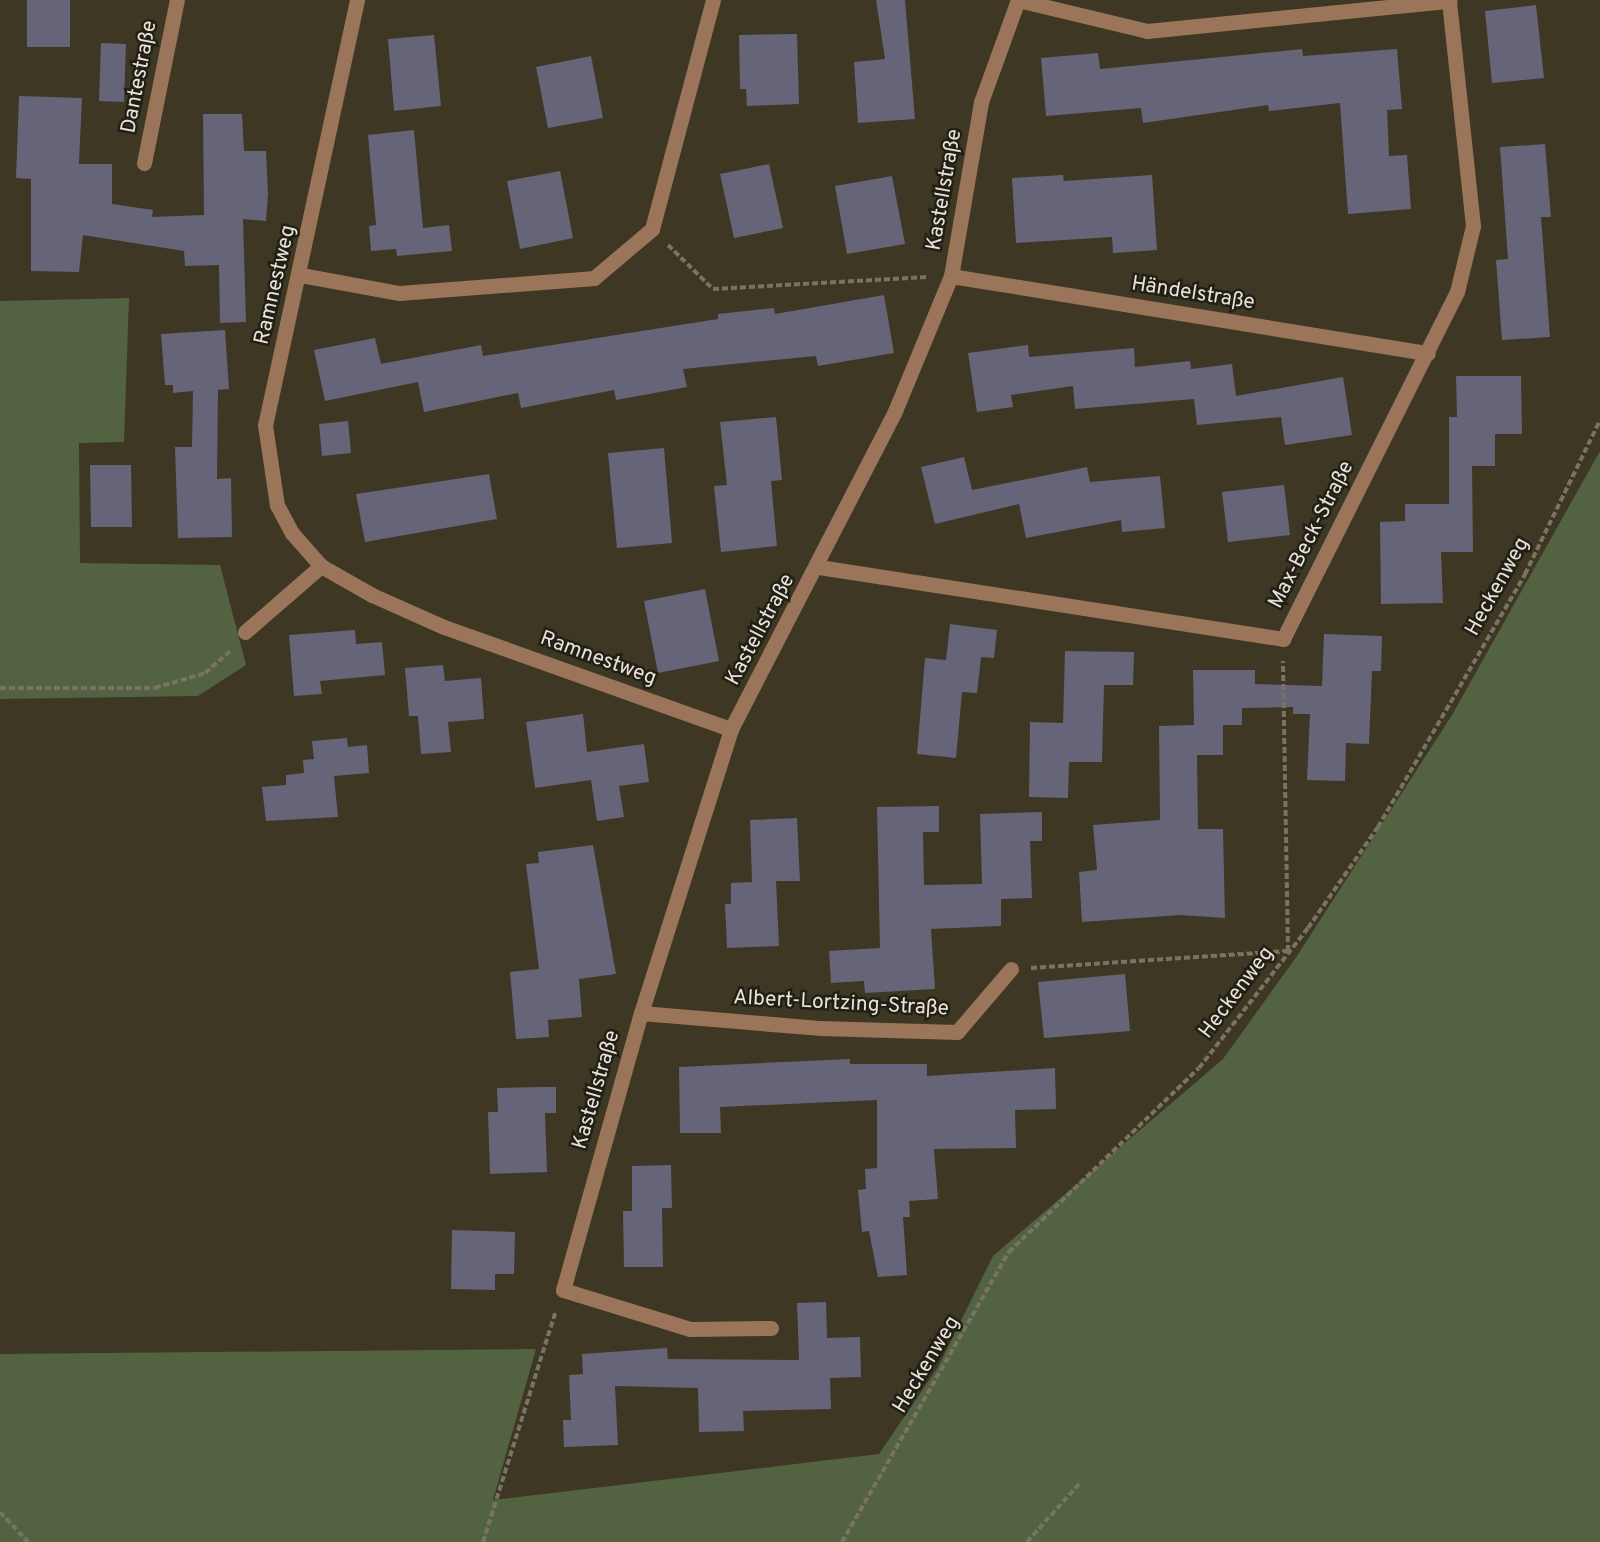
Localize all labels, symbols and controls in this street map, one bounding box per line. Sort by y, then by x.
street label: Dantestraße [117,19,163,135]
street label: Kastellstraße [922,127,968,253]
street label: Ramnestweg [250,223,302,347]
street label: Händelstraße [1130,272,1256,316]
street label: Max-Beck-Straße [1264,457,1360,613]
street label: Heckenweg [1461,533,1535,641]
street label: Kastellstraße [721,570,801,690]
street label: Ramnestweg [536,626,660,692]
street label: Heckenweg [1194,942,1280,1044]
street label: Albert-Lortzing-Straße [733,986,949,1022]
street label: Kastellstraße [568,1028,626,1152]
street label: Heckenweg [888,1312,966,1418]

